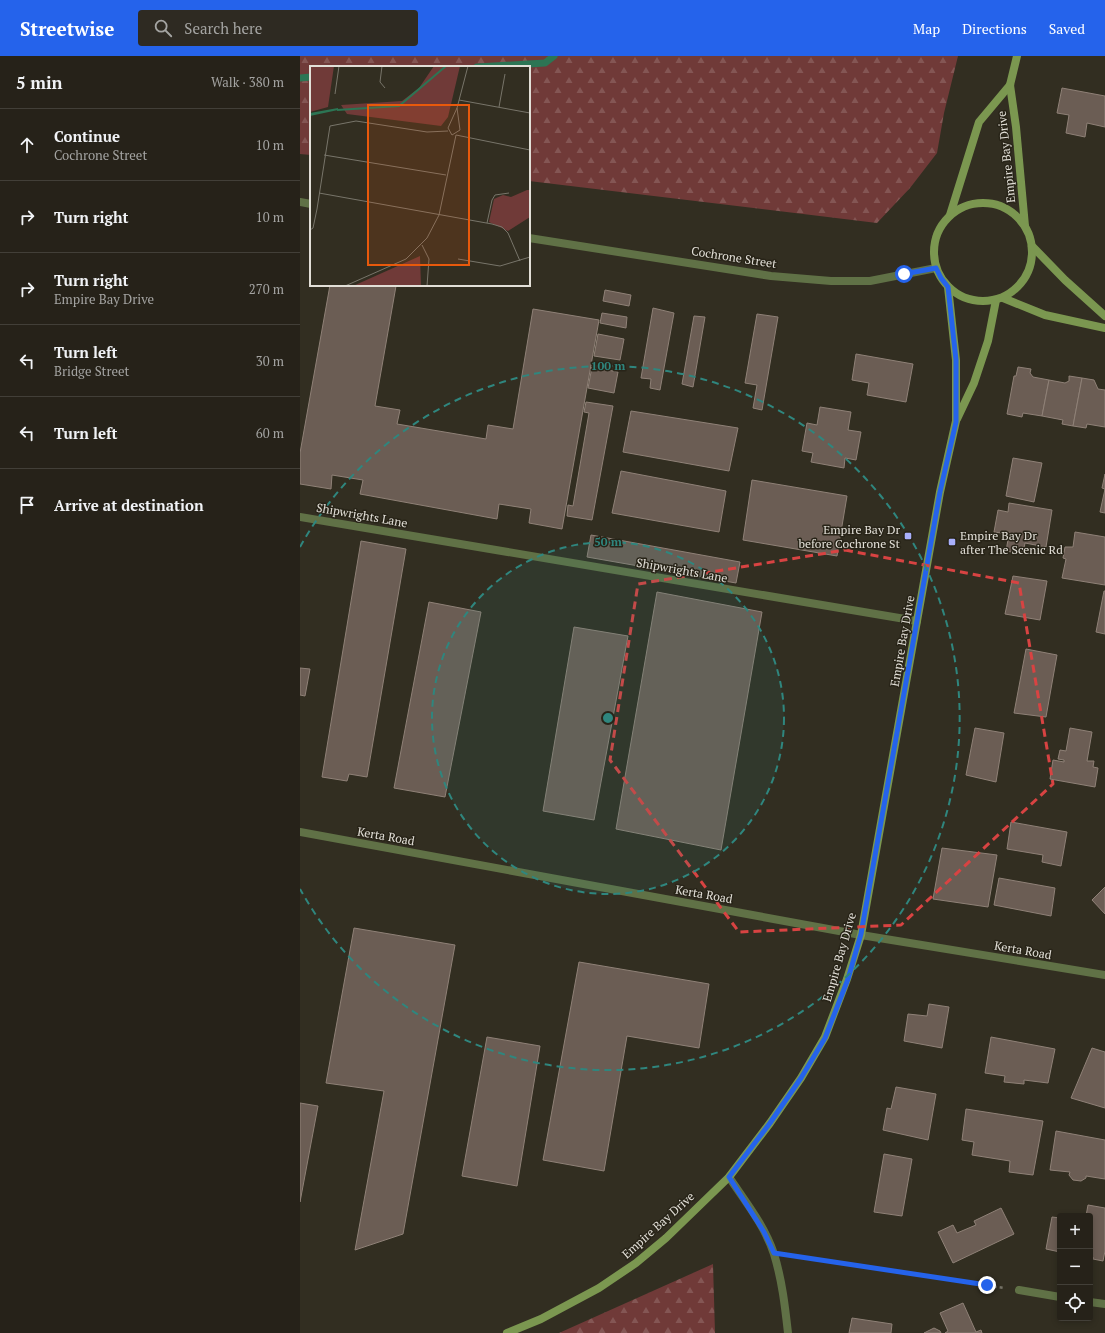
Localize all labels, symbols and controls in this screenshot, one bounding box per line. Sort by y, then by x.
search box [138,10,418,46]
text: Streetwise [20,16,114,41]
icon: search [152,17,174,39]
text: Search here [184,18,262,38]
text: Map [913,19,940,38]
text: Directions [962,19,1027,38]
text: Saved [1049,19,1085,38]
inset map [310,66,530,286]
text: 5 min [16,71,63,94]
text: Walk · 380 m [211,73,284,91]
street label: Empire Bay Drive [994,110,1018,204]
text: Continue [54,126,120,146]
icon: ahead [16,134,38,156]
text: 10 m [256,136,284,154]
text: Cochrone Street [54,146,147,164]
icon: right [16,206,38,228]
text: Turn right [54,207,129,227]
text: 10 m [256,208,284,226]
street label: Cochrone Street [690,243,778,271]
route start [895,265,913,283]
text: Turn right [54,270,129,290]
icon: right [16,278,38,300]
text: 270 m [249,280,284,298]
text: Empire Bay Drive [54,290,154,308]
text: Turn left [54,342,118,362]
icon: left [16,350,38,372]
text: 30 m [256,352,284,370]
text: 100 m [591,358,625,373]
text: Bridge Street [54,362,129,380]
icon: left [16,422,38,444]
text: Turn left [54,423,118,443]
text: 60 m [256,424,284,442]
icon: arrive [16,494,38,516]
text: Arrive at destination [54,495,204,515]
street label: Shipwrights Lane [315,500,409,530]
place label: Empire Bay Dr before Cochrone St [798,522,901,551]
place label: Empire Bay Dr after The Scenic Rd [960,528,1063,557]
marker: Empire Bay Dr before Cochrone St [903,531,913,541]
text: 50 m [594,534,622,549]
marker: Empire Bay Dr after The Scenic Rd [947,537,957,547]
street label: Shipwrights Lane [635,555,729,585]
street label: Empire Bay Drive [887,594,917,688]
centre of rings [601,711,615,725]
street label: Kerta Road [356,824,416,848]
street label: Kerta Road [674,882,734,906]
street label: Empire Bay Drive [819,911,859,1003]
street label: Kerta Road [993,938,1053,962]
street label: Empire Bay Drive [619,1189,697,1261]
map controls [1057,1213,1093,1321]
button: + [1057,1213,1093,1249]
button: − [1057,1249,1093,1285]
route end [978,1276,996,1294]
button: locate [1057,1285,1093,1321]

